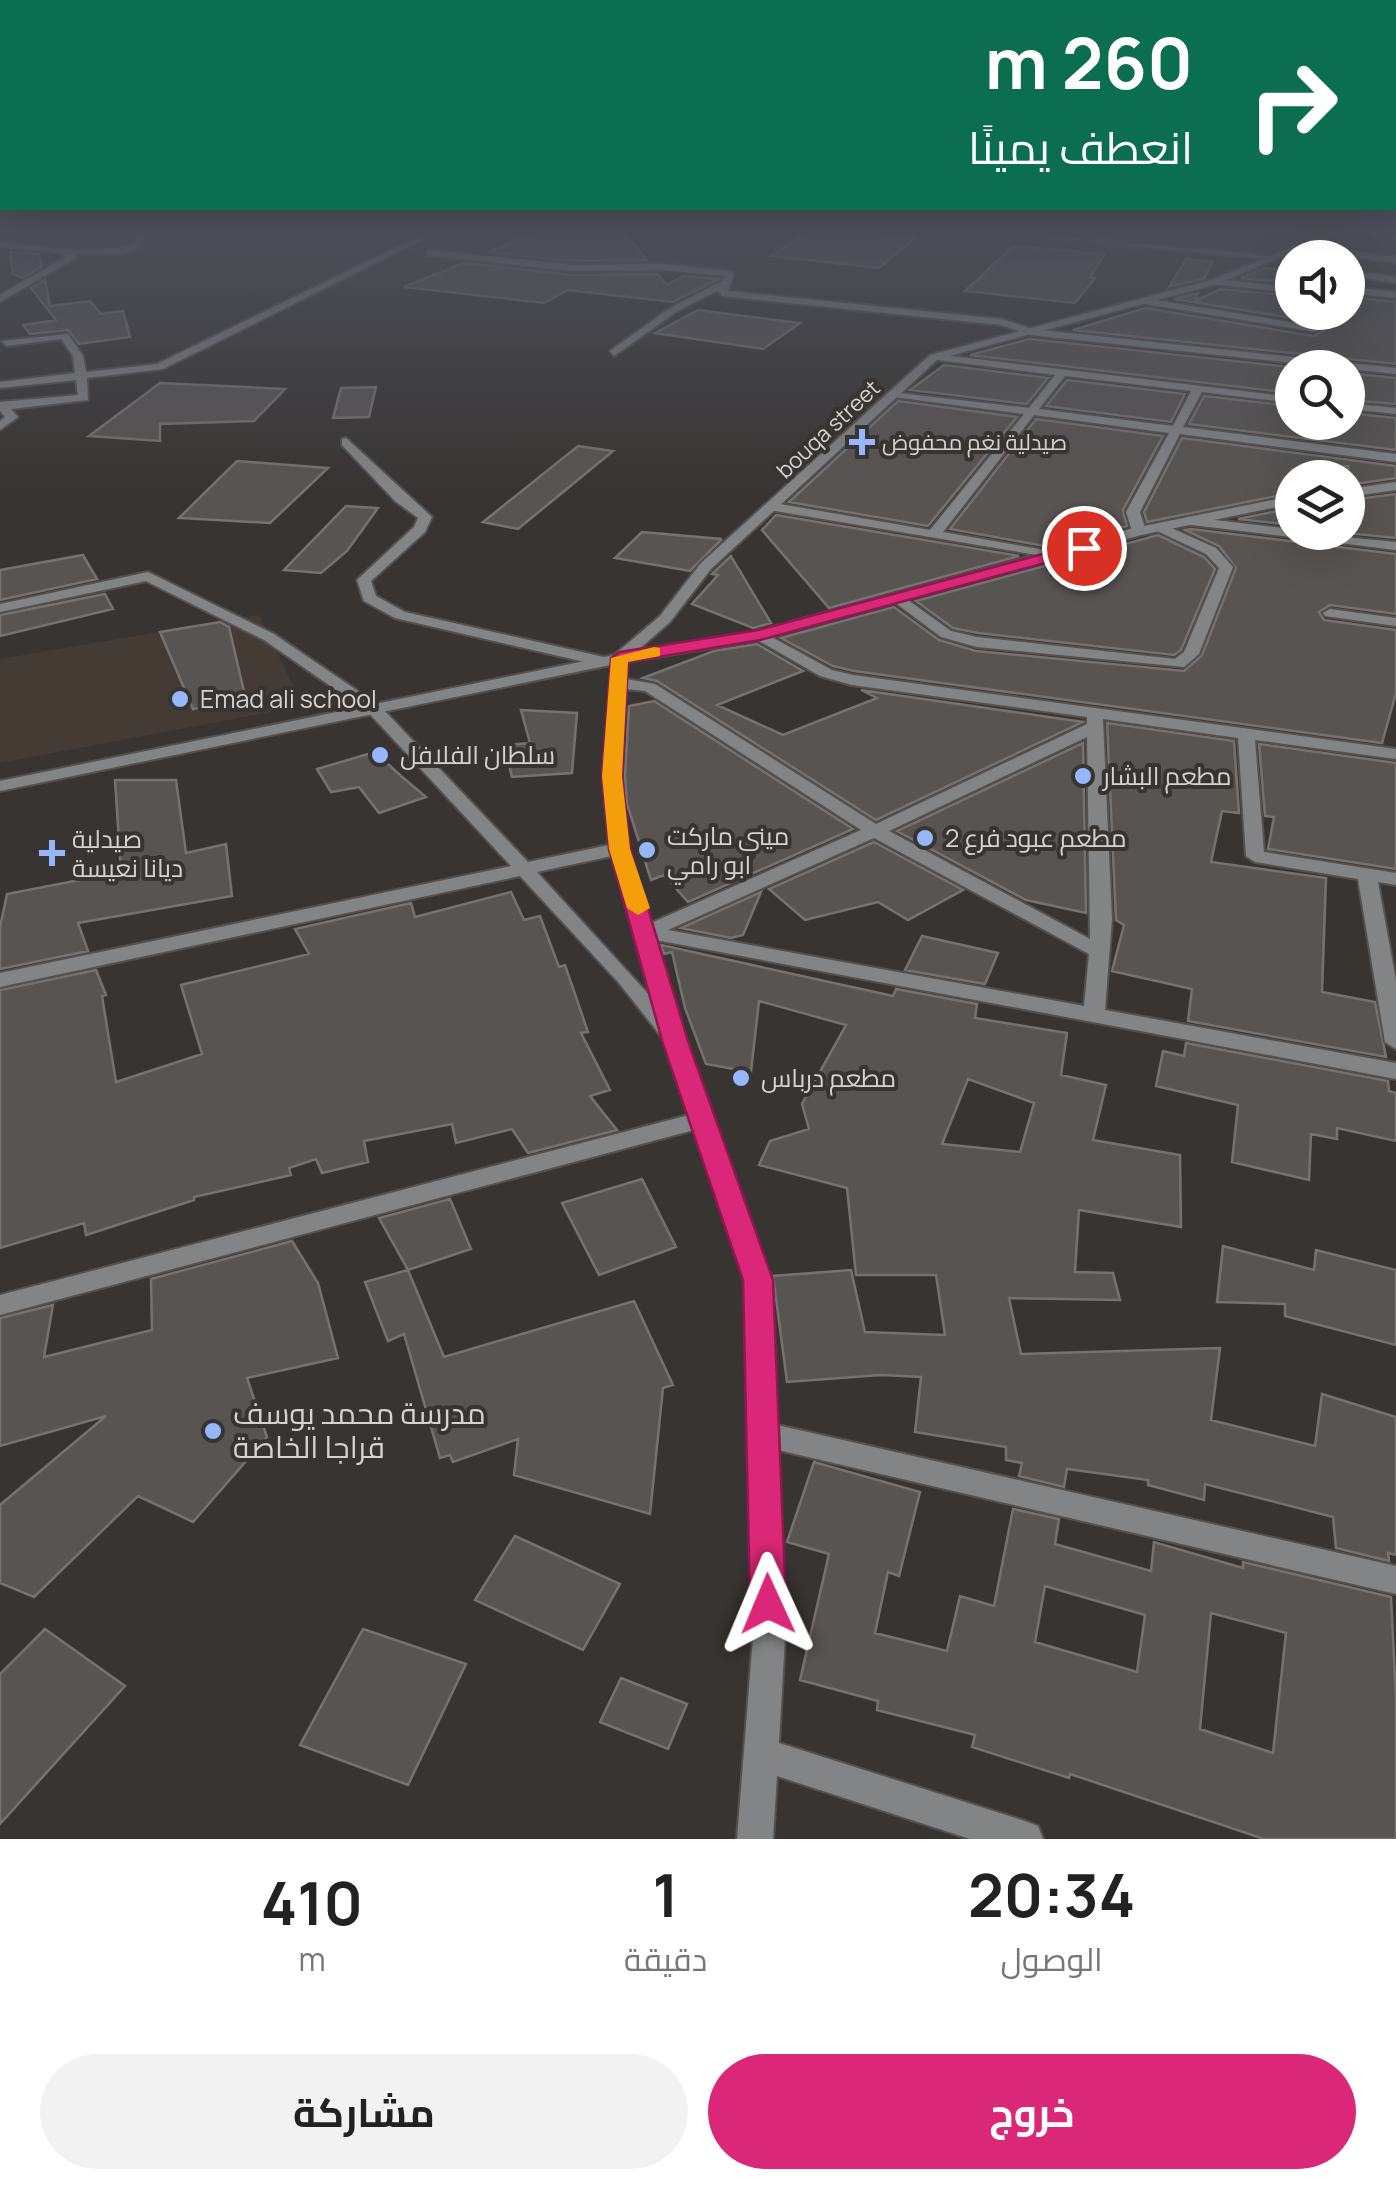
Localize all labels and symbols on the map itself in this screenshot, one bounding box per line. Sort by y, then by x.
street label: bouqa street [770,373,886,485]
place label: صيدلية نغم محفوض [882,427,1067,458]
marker: صيدلية نغم محفوض [851,431,873,453]
pin [1042,506,1127,591]
place label: Emad ali school [200,681,377,716]
marker: Emad ali school [169,688,191,710]
place label: سلطان الفلافل [400,737,555,772]
marker: سلطان الفلافل [369,744,391,766]
place label: مطعم البشار [1101,758,1232,794]
marker: مطعم البشار [1072,765,1094,787]
place label: ميني ماركت ابو رامي [667,818,789,885]
place label: مطعم عبود فرع 2 [945,820,1127,856]
place label: صيدلية ديانا نعيسة [72,821,183,885]
marker: مطعم عبود فرع 2 [914,827,936,849]
marker: ميني ماركت ابو رامي [636,839,658,861]
marker: صيدلية ديانا نعيسة [41,842,63,864]
place label: مطعم درباس [761,1060,896,1096]
marker: مطعم درباس [730,1067,752,1089]
place label: مدرسة محمد يوسف قراجا الخاصة [233,1392,486,1467]
marker: مدرسة محمد يوسف قراجا الخاصة [202,1420,224,1442]
position arrow [716,1552,820,1656]

